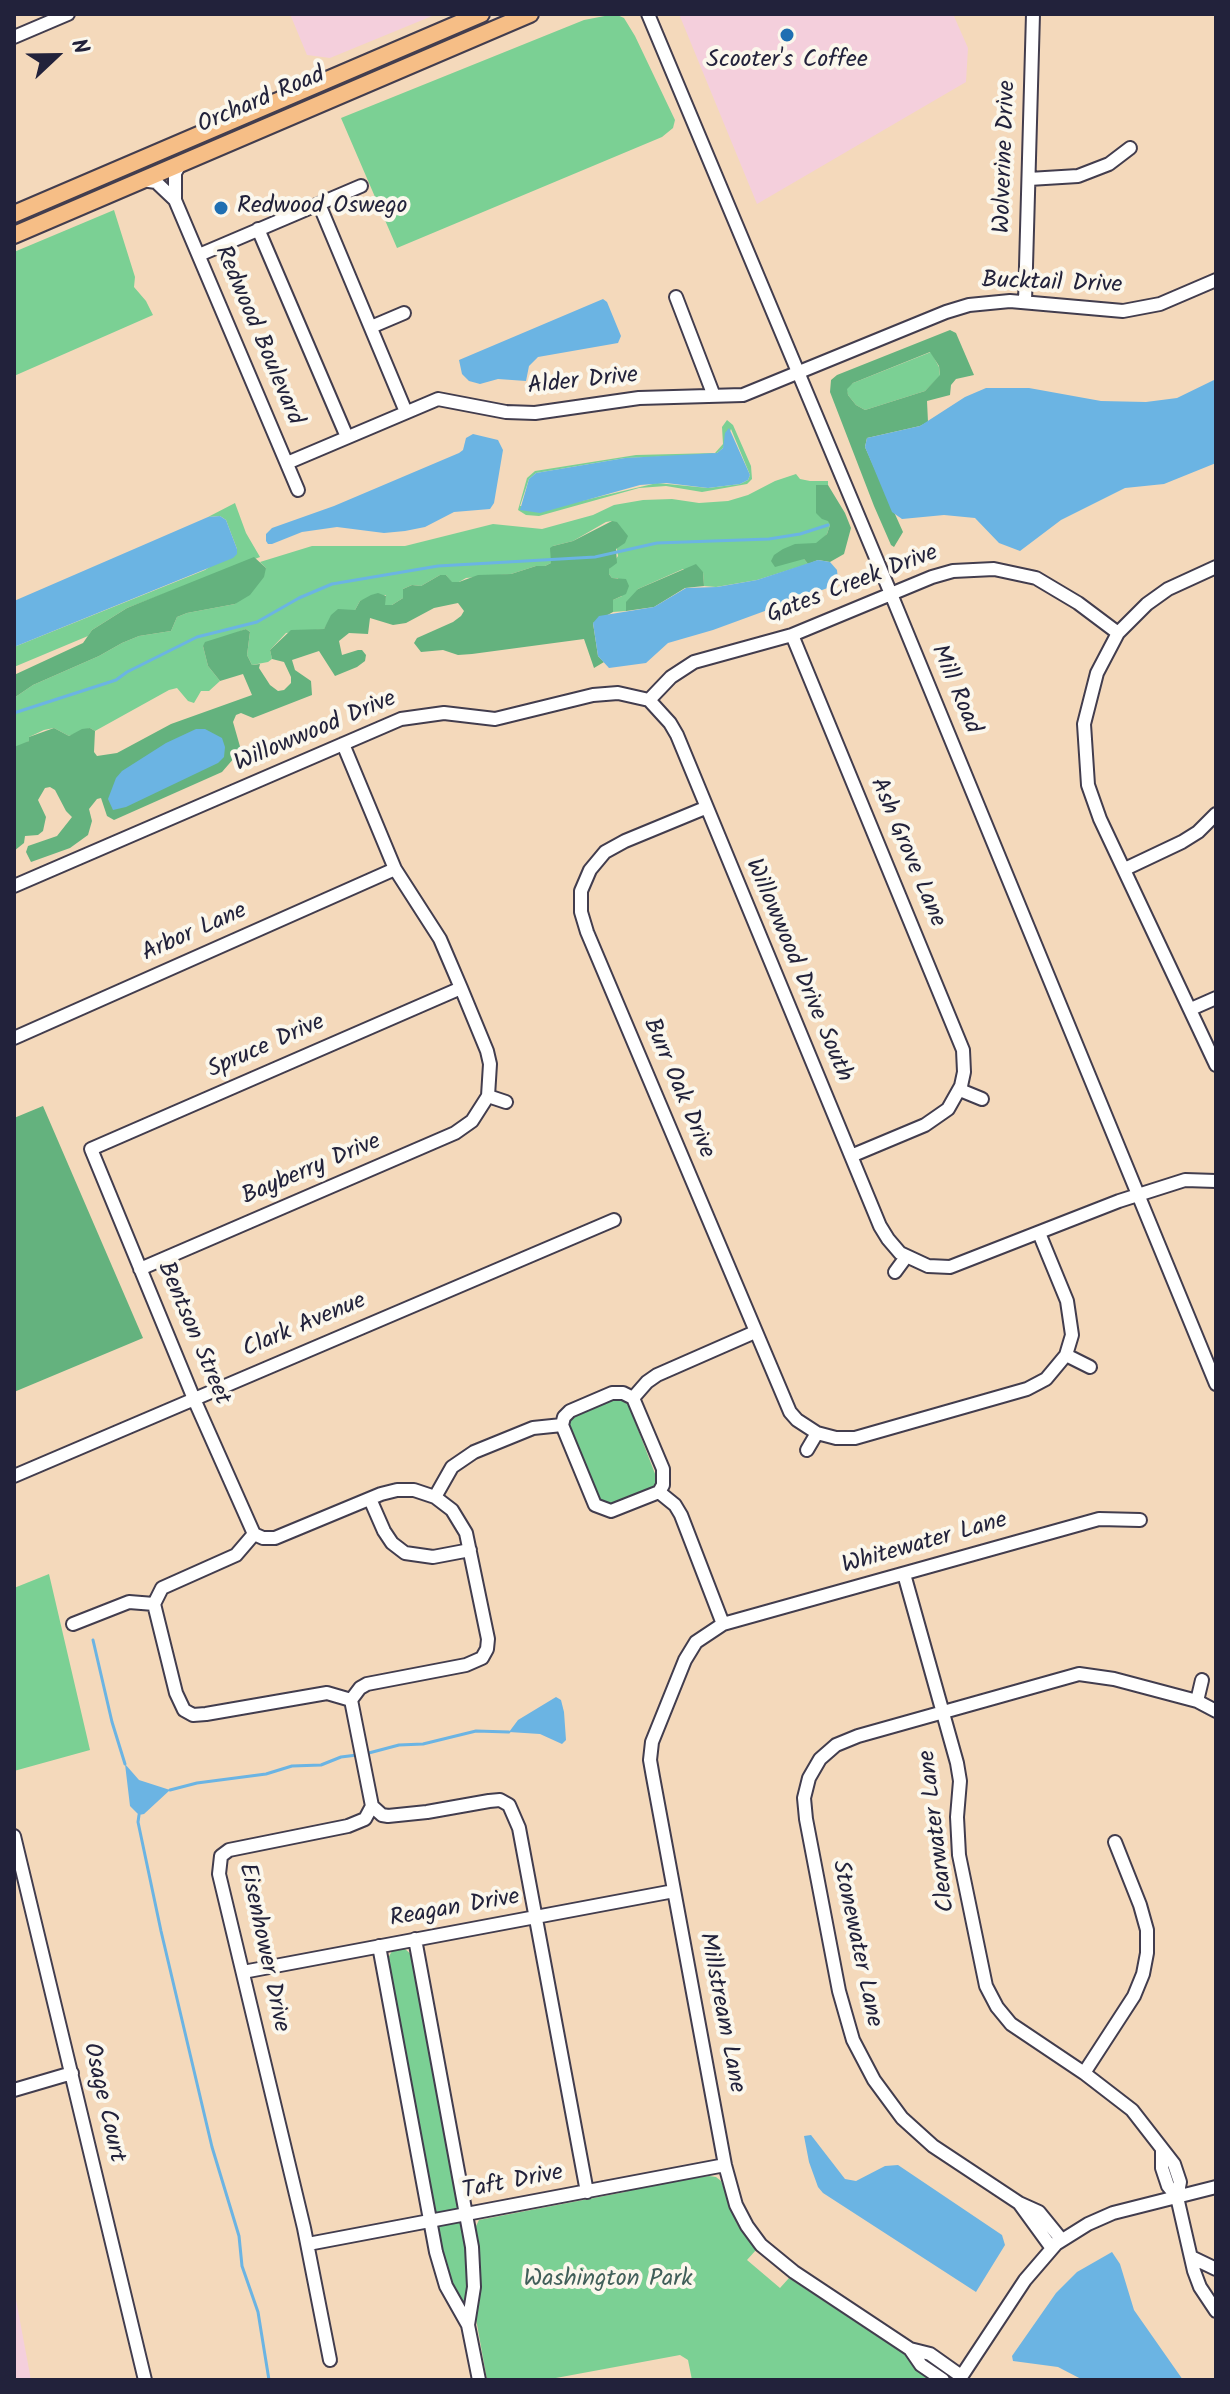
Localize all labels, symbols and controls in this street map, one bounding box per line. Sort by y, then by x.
north arrow [16,16,96,96]
marker: Scooter's Coffee [778,26,796,44]
text: N [60,34,98,60]
place label: Scooter's Coffee [706,48,868,76]
street label: Orchard Road [194,62,330,142]
street label: Wolverine Drive [990,80,1024,234]
place label: Redwood Oswego [237,194,407,222]
marker: Redwood Oswego [212,199,230,217]
street label: Redwood Boulevard [206,242,308,430]
street label: Bucktail Drive [981,268,1123,302]
street label: Alder Drive [526,363,640,403]
street label: Gates Creek Drive [763,540,943,632]
street label: Mill Road [922,641,986,739]
street label: Willowwood Drive [231,686,401,780]
street label: Ash Grove Lane [862,774,950,932]
street label: Willowwood Drive South [737,855,857,1087]
street label: Arbor Lane [138,898,252,970]
street label: Spruce Drive [204,1009,330,1087]
street label: Burr Oak Drive [635,1015,719,1163]
street label: Bayberry Drive [238,1129,386,1213]
street label: Bentson Street [149,1258,235,1410]
street label: Clark Avenue [239,1288,371,1366]
street label: Whitewater Lane [839,1508,1011,1582]
street label: Clearwater Lane [915,1748,963,1914]
street label: Stonewater Lane [823,1858,887,2030]
street label: Eisenhower Drive [230,1861,294,2035]
street label: Reagan Drive [388,1884,522,1936]
street label: Millstream Lane [690,1930,750,2096]
street label: Osage Court [74,2040,130,2166]
street label: Taft Drive [460,2160,566,2208]
park label: Washington Park [523,2267,693,2295]

